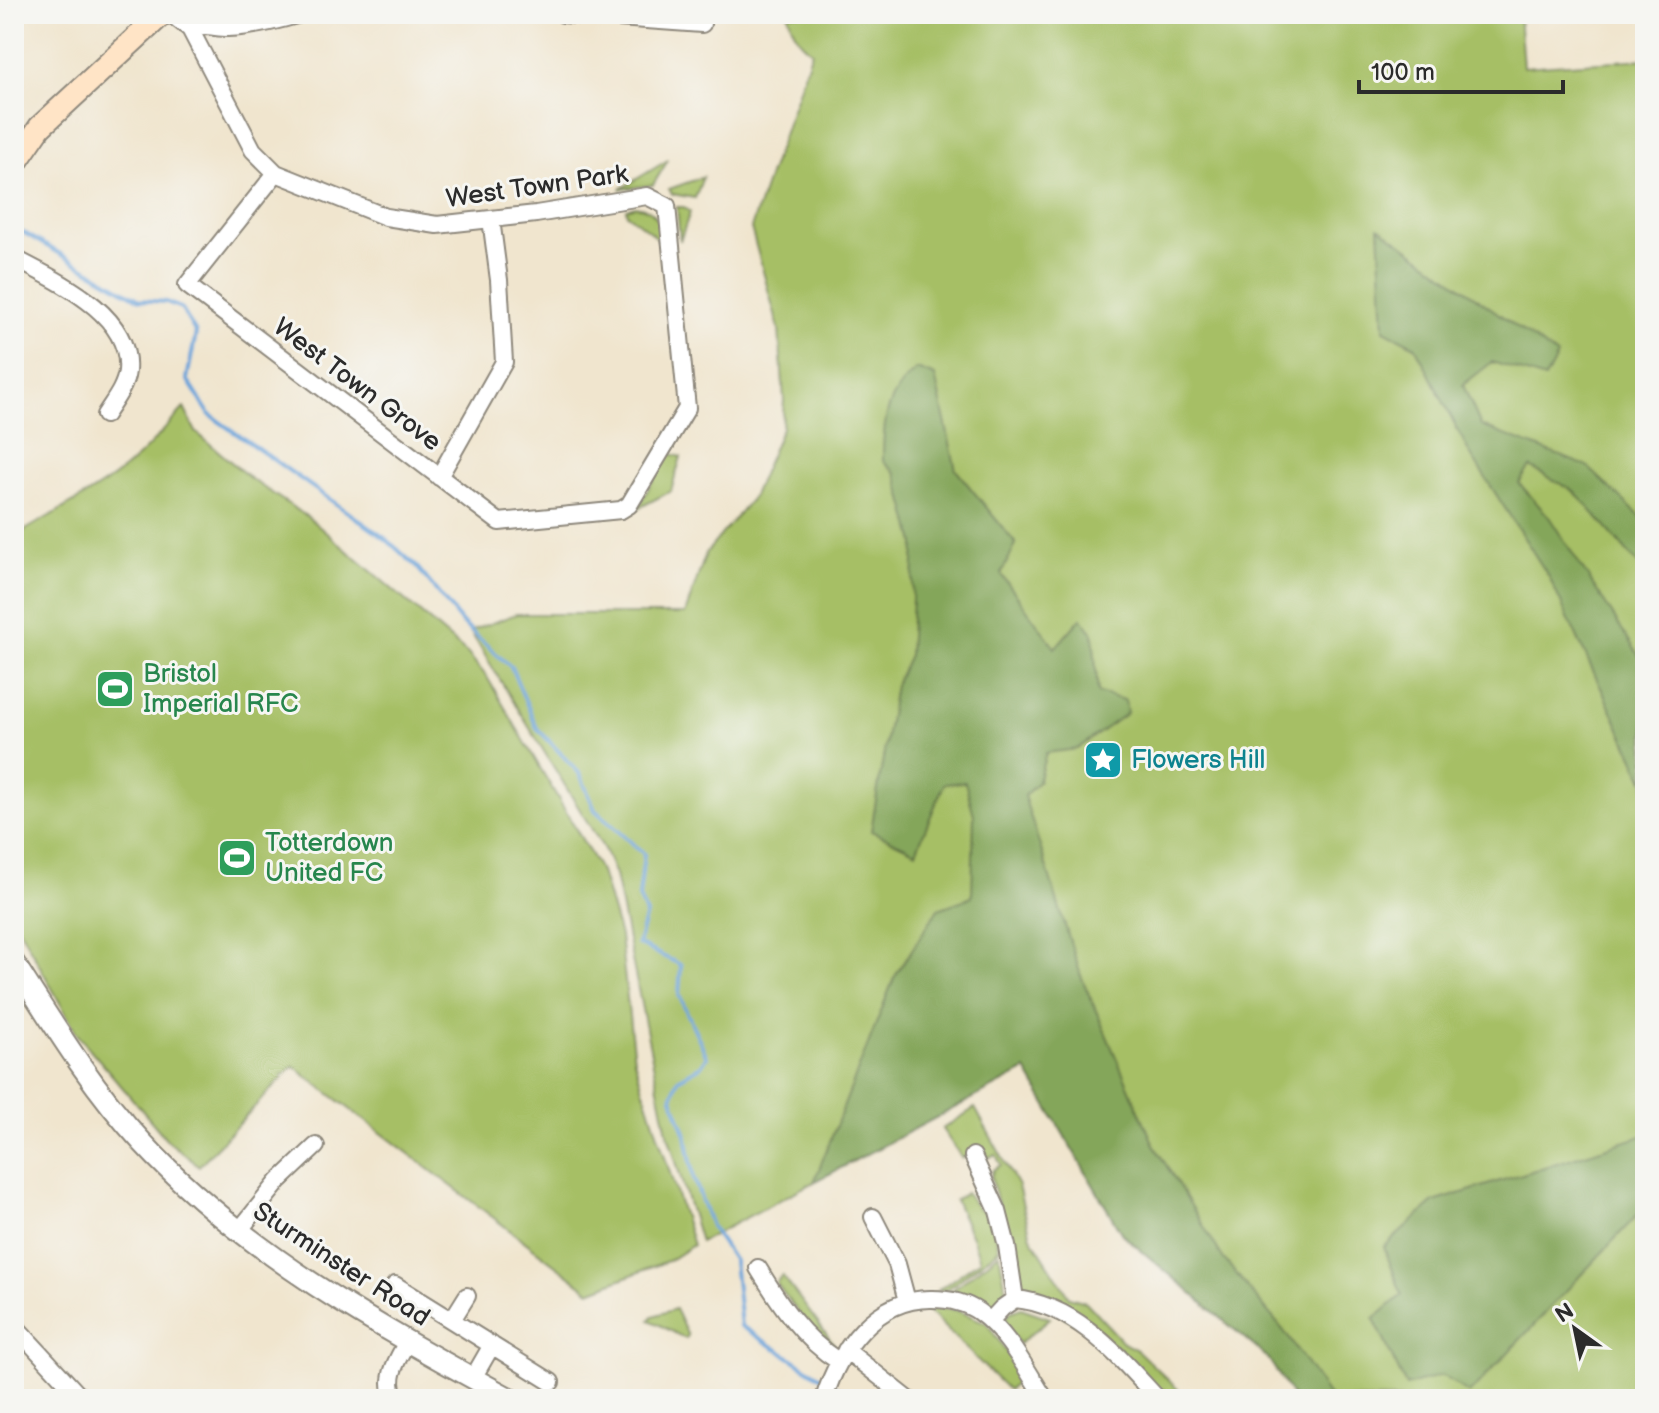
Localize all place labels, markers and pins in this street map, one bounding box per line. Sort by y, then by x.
place label: Bristol Imperial RFC [143,659,299,720]
sports icon: Bristol Imperial RFC [94,668,136,710]
place icon: Flowers Hill [1082,739,1124,781]
place label: Flowers Hill [1131,745,1265,776]
place label: Totterdown United FC [265,828,393,889]
sports icon: Totterdown United FC [216,837,258,879]

